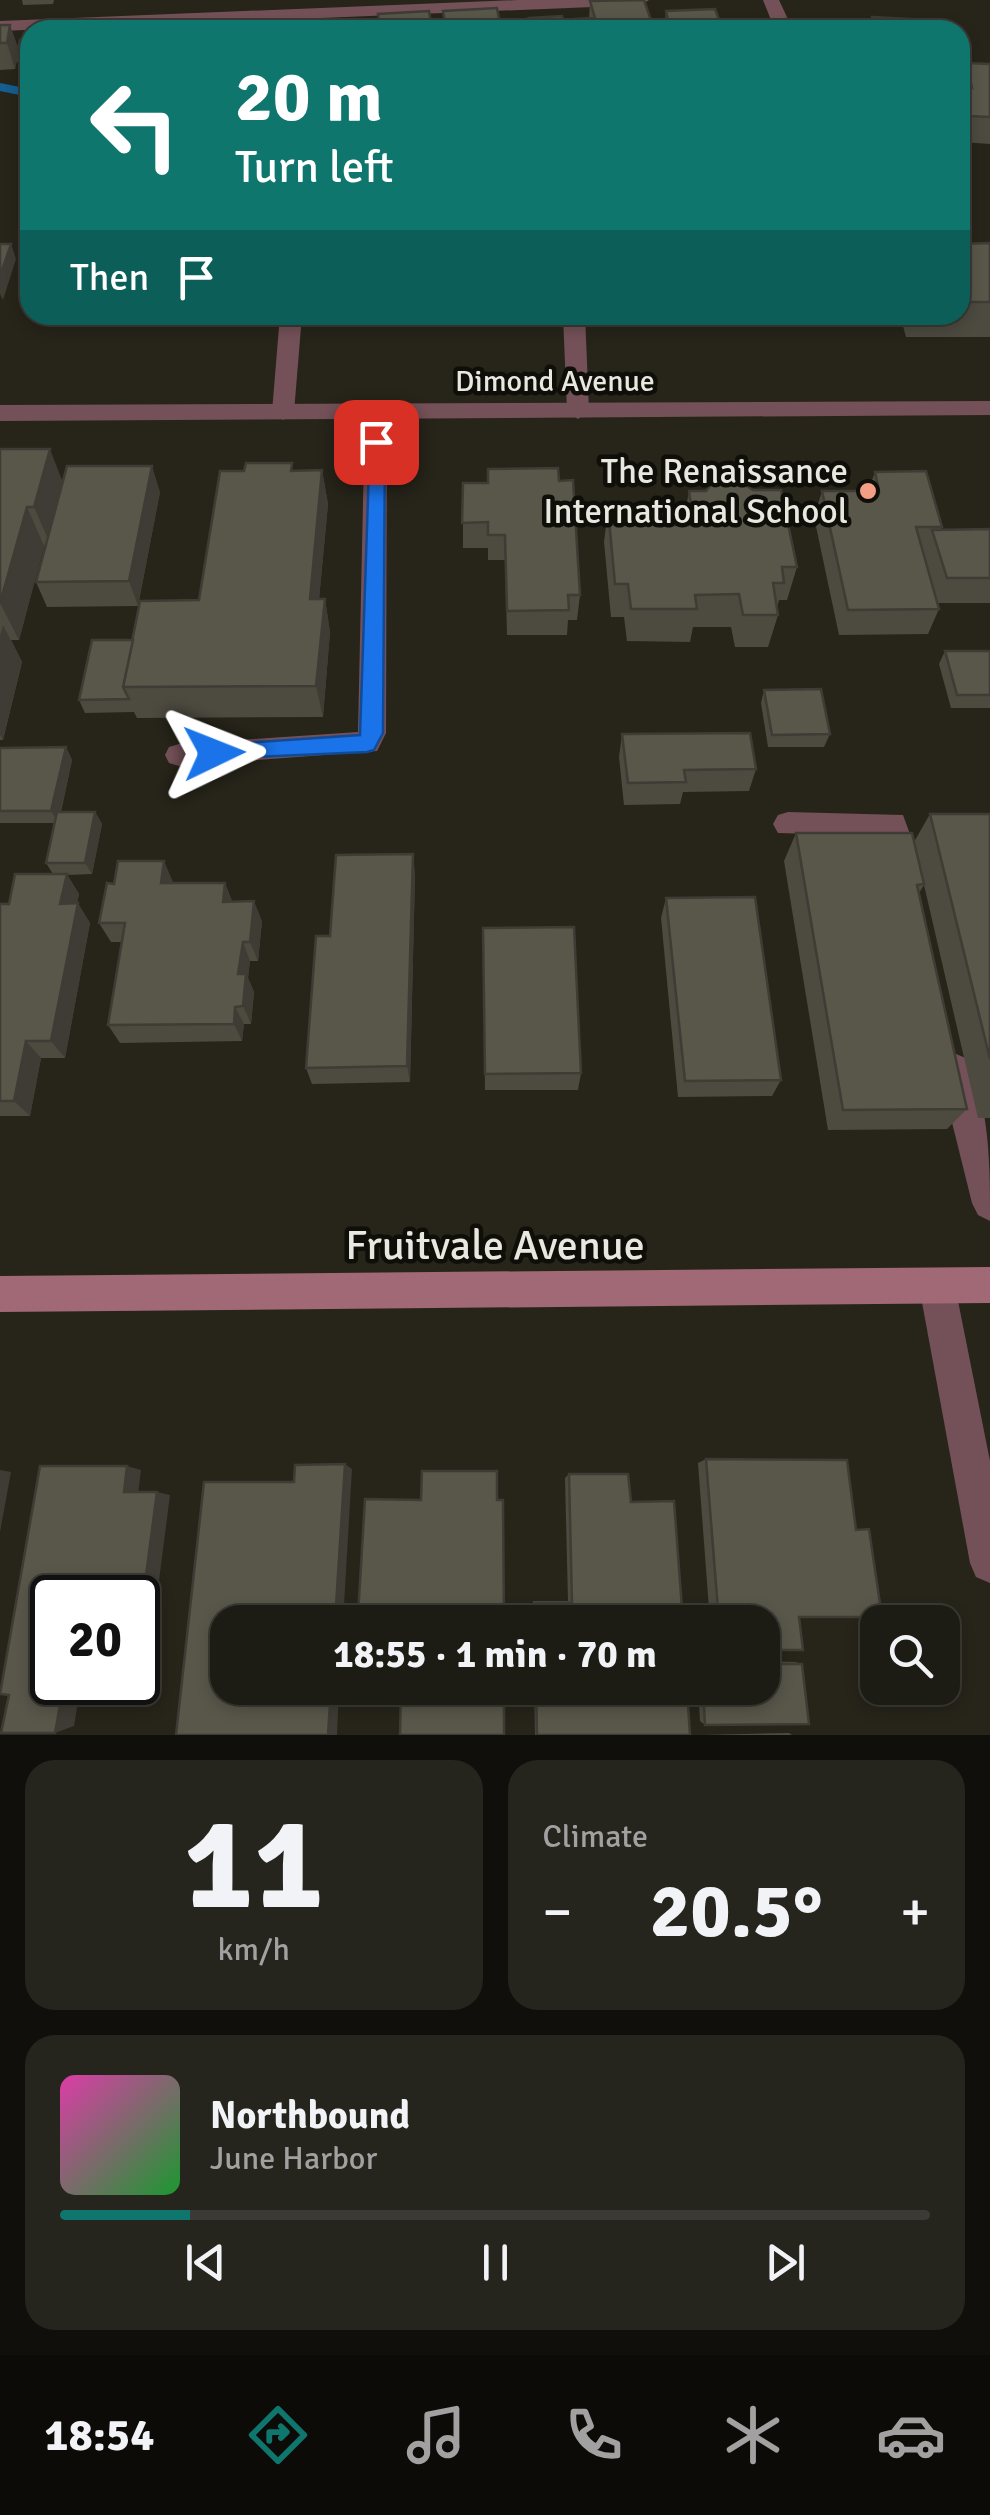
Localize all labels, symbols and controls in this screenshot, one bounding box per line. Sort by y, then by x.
text: 20 m [235,54,383,140]
icon: left [70,60,200,190]
text: Turn left [235,140,394,195]
icon: arrive [169,250,224,305]
text: Then [70,254,149,301]
street label: Dimond Avenue [455,363,655,400]
pin [334,400,419,485]
icon: arrive [349,415,404,470]
place label: The Renaissance International School [543,450,848,533]
marker: The Renaissance International School [857,480,879,502]
position arrow [162,701,266,805]
street label: Fruitvale Avenue [345,1220,645,1271]
speed limit sign: 20 [30,1575,160,1705]
map controls [860,1605,960,1705]
button: search [860,1605,960,1705]
text: 18:55 · 1 min · 70 m [333,1631,657,1678]
text: 11 [184,1785,324,1945]
text: Climate [543,1817,648,1856]
text: 20.5° [650,1865,823,1958]
text: − [543,1878,572,1946]
text: + [900,1878,930,1946]
text: km/h [218,1930,290,1969]
text: Northbound [210,2092,410,2139]
text: June Harbor [210,2139,377,2178]
icon: previous [178,2235,233,2290]
icon: pause [468,2235,523,2290]
icon: next [758,2235,813,2290]
icon: directions [243,2400,313,2470]
icon: music [401,2400,471,2470]
icon: phone [559,2400,629,2470]
icon: climate [718,2400,788,2470]
icon: car [876,2400,946,2470]
text: 18:54 [44,2408,155,2463]

